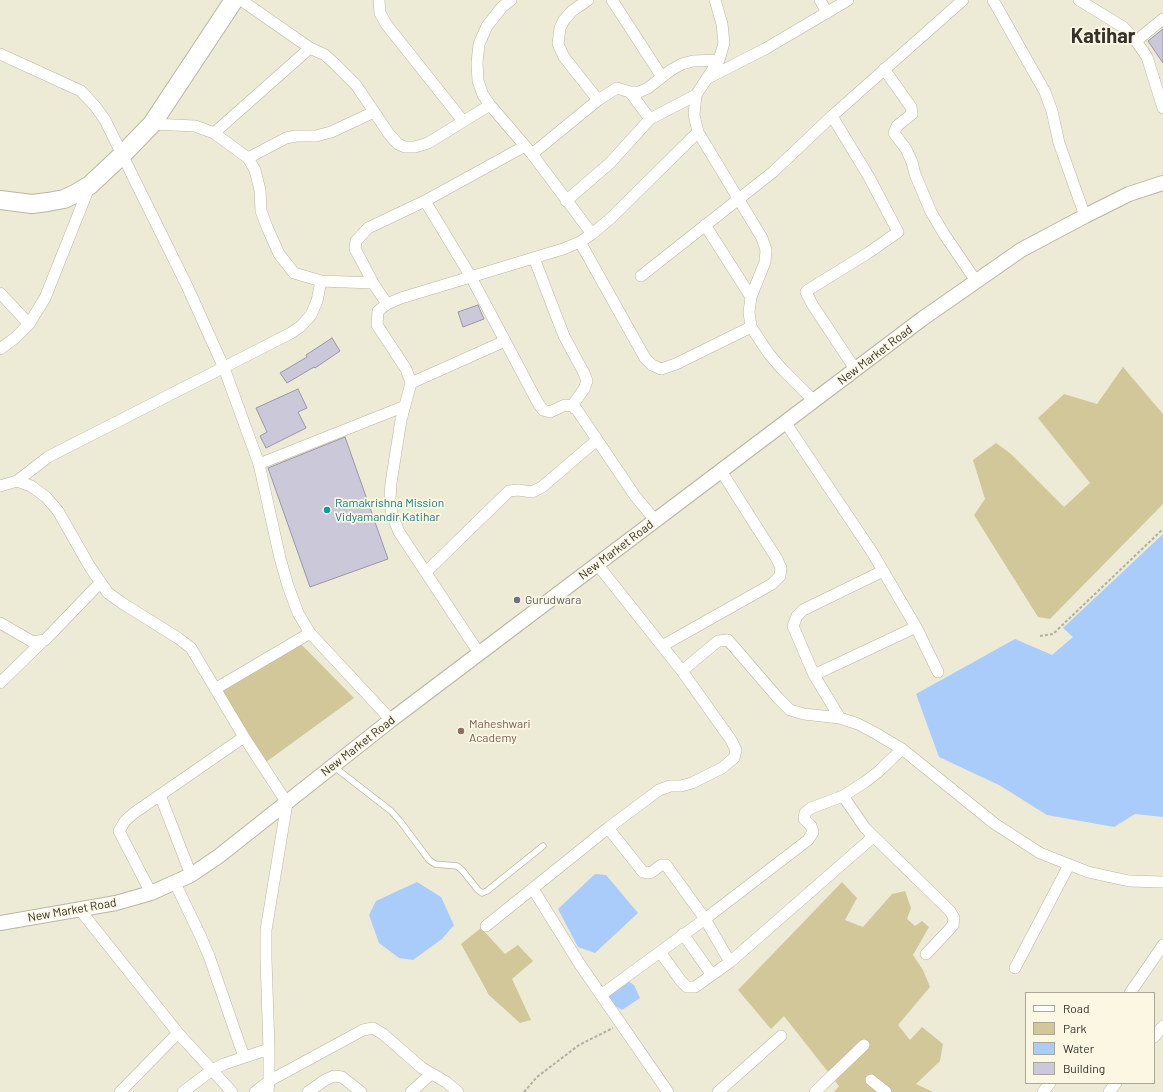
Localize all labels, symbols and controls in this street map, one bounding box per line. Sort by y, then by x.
district label: Katihar [1071,24,1135,48]
street label: New Market Road [835,322,915,388]
place label: Ramakrishna Mission Vidyamandir Katihar [335,496,444,524]
marker: Ramakrishna Mission Vidyamandir Katihar [322,505,332,515]
street label: New Market Road [576,517,656,583]
place label: Gurudwara [525,593,581,607]
marker: Gurudwara [512,595,522,605]
street label: New Market Road [318,713,398,779]
place label: Maheshwari Academy [469,717,531,745]
marker: Maheshwari Academy [456,726,466,736]
street label: New Market Road [26,895,118,925]
legend [1025,992,1155,1084]
text: Road [1063,1001,1090,1015]
text: Park [1063,1021,1087,1035]
text: Water [1063,1041,1094,1055]
text: Building [1063,1061,1105,1075]

